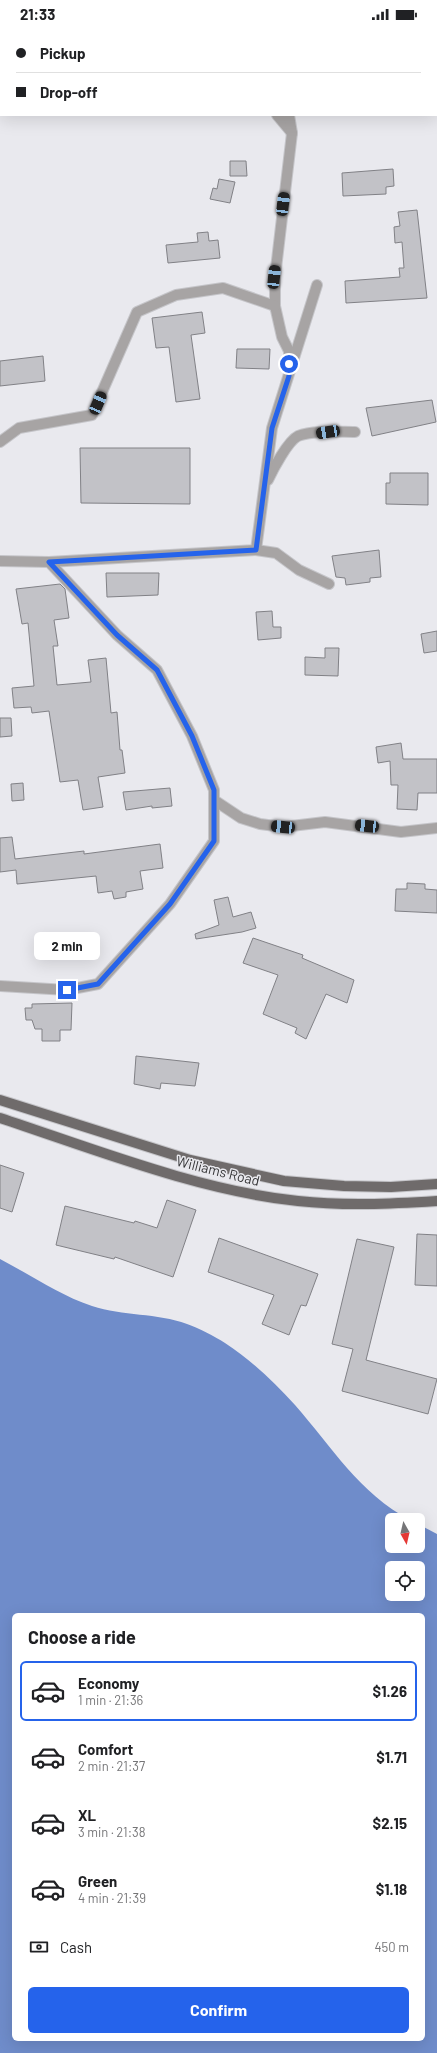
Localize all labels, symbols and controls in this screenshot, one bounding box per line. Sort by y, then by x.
text: 21:33 [20,5,55,23]
text: Pickup [40,44,86,62]
text: Drop-off [40,83,98,101]
car [276,191,290,217]
car [267,264,281,290]
route start [280,355,298,373]
car [88,390,108,416]
car [315,424,341,440]
car [354,819,380,833]
car [270,820,296,834]
callout: 2 min [34,932,100,960]
text: 2 min [51,938,83,954]
route end [58,981,76,999]
street label: Williams Road [175,1152,261,1189]
north arrow [385,1513,425,1553]
map controls [385,1513,425,1601]
button: locate [385,1561,425,1601]
text: Choose a ride [28,1626,136,1648]
icon: car [30,1673,66,1709]
text: Economy [78,1674,139,1692]
text: $1.26 [373,1682,407,1700]
text: 1 min · 21:36 [78,1692,143,1708]
icon: car [30,1739,66,1775]
text: Comfort [78,1740,133,1758]
text: $1.71 [376,1748,407,1766]
text: 2 min · 21:37 [78,1758,145,1774]
icon: car [30,1805,66,1841]
text: XL [78,1806,96,1824]
text: $2.15 [373,1814,407,1832]
text: 3 min · 21:38 [78,1824,146,1840]
icon: car [30,1871,66,1907]
text: Green [78,1872,117,1890]
text: $1.18 [376,1880,407,1898]
text: 4 min · 21:39 [78,1890,146,1906]
icon: cash [28,1936,50,1958]
text: Cash [60,1938,92,1956]
text: 450 m [374,1939,409,1955]
button: Confirm [28,1987,409,2033]

